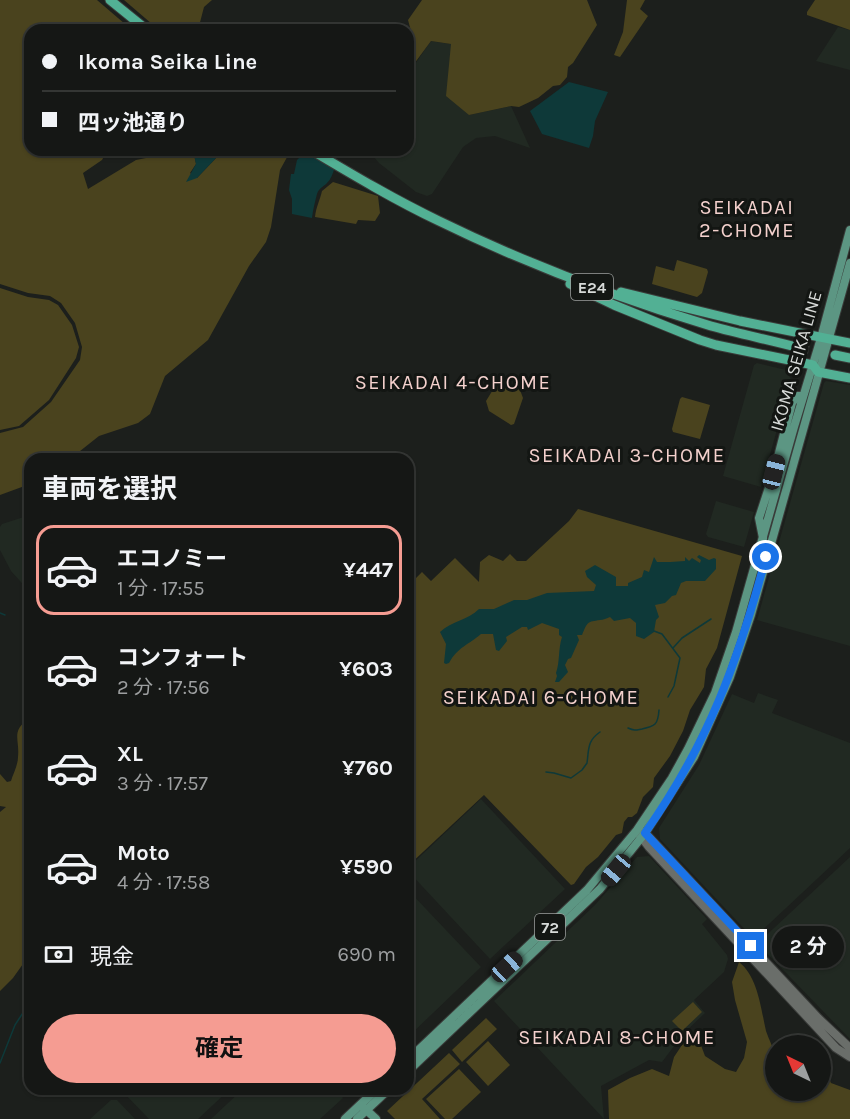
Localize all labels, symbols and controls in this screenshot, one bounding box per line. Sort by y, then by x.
text: Ikoma Seika Line [78,49,257,75]
text: 四ッ池通り [78,110,188,136]
district label: SEIKADAI 2-CHOME [699,196,795,242]
road number: E24 [571,274,613,300]
street label: IKOMA SEIKA LINE [765,288,827,434]
district label: SEIKADAI 4-CHOME [355,371,551,394]
district label: SEIKADAI 3-CHOME [528,444,726,467]
car [761,452,787,492]
text: 車両を選択 [42,473,177,505]
icon: car [45,543,99,597]
route start [752,543,779,570]
text: エコノミー [117,546,227,572]
text: ¥447 [343,557,393,583]
text: 1 分 · 17:55 [117,577,205,600]
icon: car [45,642,99,696]
text: コンフォート [117,645,248,671]
text: ¥603 [339,656,393,682]
text: 2 分 · 17:56 [117,676,210,699]
district label: SEIKADAI 6-CHOME [443,686,639,709]
icon: car [45,741,99,795]
text: XL [117,741,143,767]
text: ¥760 [342,755,393,781]
text: 3 分 · 17:57 [117,772,208,795]
icon: car [45,840,99,894]
text: Moto [117,840,170,866]
car [598,850,634,890]
text: ¥590 [340,854,393,880]
text: 4 分 · 17:58 [117,871,210,894]
road number: 72 [535,914,565,940]
callout: 2 分 [772,925,844,967]
route end [737,932,764,959]
text: 2 分 [789,935,827,958]
icon: cash [42,938,75,971]
text: 690 m [338,943,396,966]
text: 現金 [90,944,134,970]
car [488,948,526,986]
button: 確定 [42,1014,396,1083]
district label: SEIKADAI 8-CHOME [518,1026,716,1049]
north arrow [765,1035,831,1101]
map controls [765,1035,831,1101]

